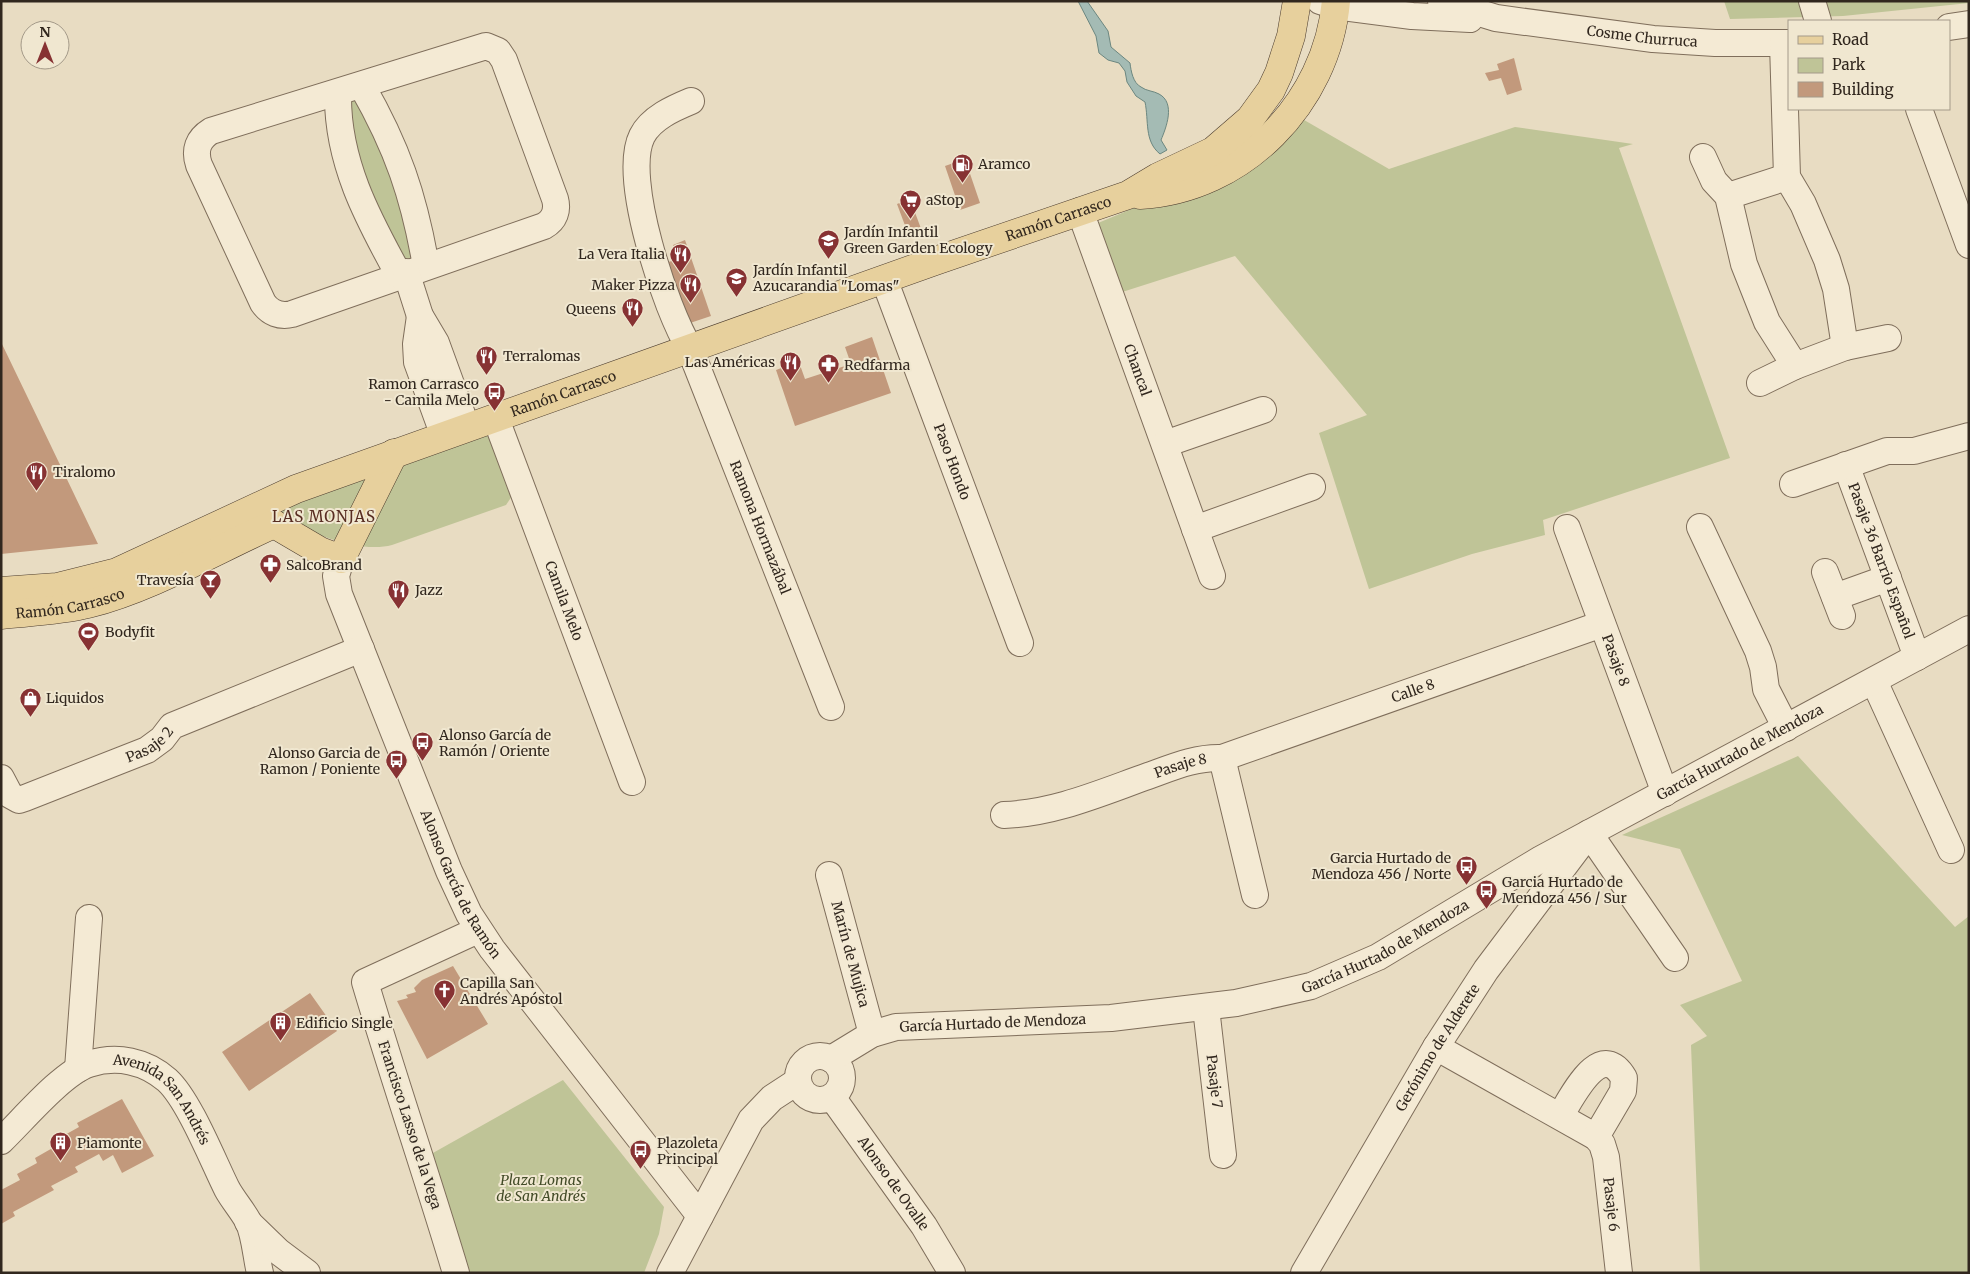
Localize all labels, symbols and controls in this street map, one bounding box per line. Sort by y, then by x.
north arrow [20,20,70,70]
legend [1788,20,1950,110]
street label: Cosme Churruca [1586,21,1699,51]
text: N [39,23,51,41]
text: Road [1832,30,1868,49]
text: Park [1832,55,1866,74]
text: Building [1832,80,1894,99]
fuel station icon: Aramco [950,152,974,183]
place label: Aramco [977,155,1031,173]
supermarket icon: aStop [898,188,922,219]
place label: aStop [926,191,964,209]
street label: Ramón Carrasco [1003,192,1114,245]
place label: Jardín Infantil Green Garden Ecology [843,223,994,257]
school or university icon: Jardín Infantil Green Garden Ecology [816,228,840,259]
restaurant icon: La Vera Italia [669,242,693,273]
place label: La Vera Italia [578,245,665,263]
place label: Jardín Infantil Azucarandia "Lomas" [752,261,899,295]
school or university icon: Jardín Infantil Azucarandia "Lomas" [725,266,749,297]
restaurant icon: Maker Pizza [679,273,703,304]
place label: Maker Pizza [592,276,675,294]
restaurant icon: Queens [620,297,644,328]
place label: Queens [566,300,616,318]
street label: Chancal [1120,341,1155,399]
restaurant icon: Terralomas [475,344,499,375]
place label: Terralomas [503,347,581,365]
restaurant icon: Las Américas [779,350,803,381]
place label: Las Américas [685,353,775,371]
pharmacy icon: Redfarma [816,353,840,384]
place label: Redfarma [844,356,911,374]
street label: Ramón Carrasco [508,367,618,421]
place label: Ramon Carrasco - Camila Melo [368,375,479,409]
bus stop icon: Ramon Carrasco - Camila Melo [483,380,507,411]
street label: Paso Hondo [930,421,975,502]
street label: Ramona Hormazábal [726,458,795,597]
restaurant icon: Tiralomo [25,460,49,491]
place label: Tiralomo [53,463,116,481]
street label: Pasaje 36 Barrio Español [1844,480,1919,642]
district label: LAS MONJAS [272,507,376,526]
pharmacy icon: SalcoBrand [258,553,282,584]
place label: SalcoBrand [286,556,363,574]
street label: Camila Melo [541,558,587,643]
bar icon: Travesía [198,568,222,599]
place label: Travesía [137,571,194,589]
restaurant icon: Jazz [387,578,411,609]
place label: Jazz [414,581,443,599]
street label: Ramón Carrasco [15,584,127,623]
sports icon: Bodyfit [77,620,101,651]
place label: Bodyfit [105,623,156,641]
street label: Pasaje 8 [1598,632,1634,689]
street label: Calle 8 [1389,675,1437,707]
shop icon: Liquidos [18,686,42,717]
place label: Liquidos [46,689,104,707]
street label: García Hurtado de Mendoza [1653,700,1827,804]
street label: Pasaje 2 [123,723,177,766]
place label: Alonso García de Ramón / Oriente [438,726,551,760]
bus stop icon: Alonso García de Ramón / Oriente [411,731,435,762]
place label: Alonso Garcia de Ramon / Poniente [260,744,380,778]
bus stop icon: Alonso Garcia de Ramon / Poniente [384,749,408,780]
street label: Pasaje 8 [1152,750,1208,782]
street label: Alonso García de Ramón [416,806,505,962]
place label: Garcia Hurtado de Mendoza 456 / Norte [1312,849,1451,883]
bus stop icon: Garcia Hurtado de Mendoza 456 / Norte [1455,854,1479,885]
place label: Garcia Hurtado de Mendoza 456 / Sur [1502,873,1627,907]
bus stop icon: Garcia Hurtado de Mendoza 456 / Sur [1474,878,1498,909]
street label: García Hurtado de Mendoza [1300,895,1472,997]
street label: Marín de Mujica [827,899,873,1010]
place label: Capilla San Andrés Apóstol [459,974,563,1008]
church icon: Capilla San Andrés Apóstol [432,979,456,1010]
street label: Gerónimo de Alderete [1391,980,1484,1115]
street label: García Hurtado de Mendoza [899,1010,1087,1036]
building icon: Edificio Single [268,1011,292,1042]
place label: Edificio Single [296,1014,393,1032]
street label: Francisco Lasso de la Vega [374,1039,446,1212]
street label: Avenida San Andrés [112,1051,214,1148]
street label: Pasaje 7 [1202,1054,1227,1109]
building icon: Piamonte [49,1131,73,1162]
street label: Alonso de Ovalle [853,1132,933,1234]
place label: Piamonte [77,1134,142,1152]
place label: Plazoleta Principal [657,1134,719,1168]
bus stop icon: Plazoleta Principal [629,1139,653,1170]
park label: Plaza Lomas de San Andrés [496,1171,586,1205]
street label: Pasaje 6 [1599,1176,1623,1232]

